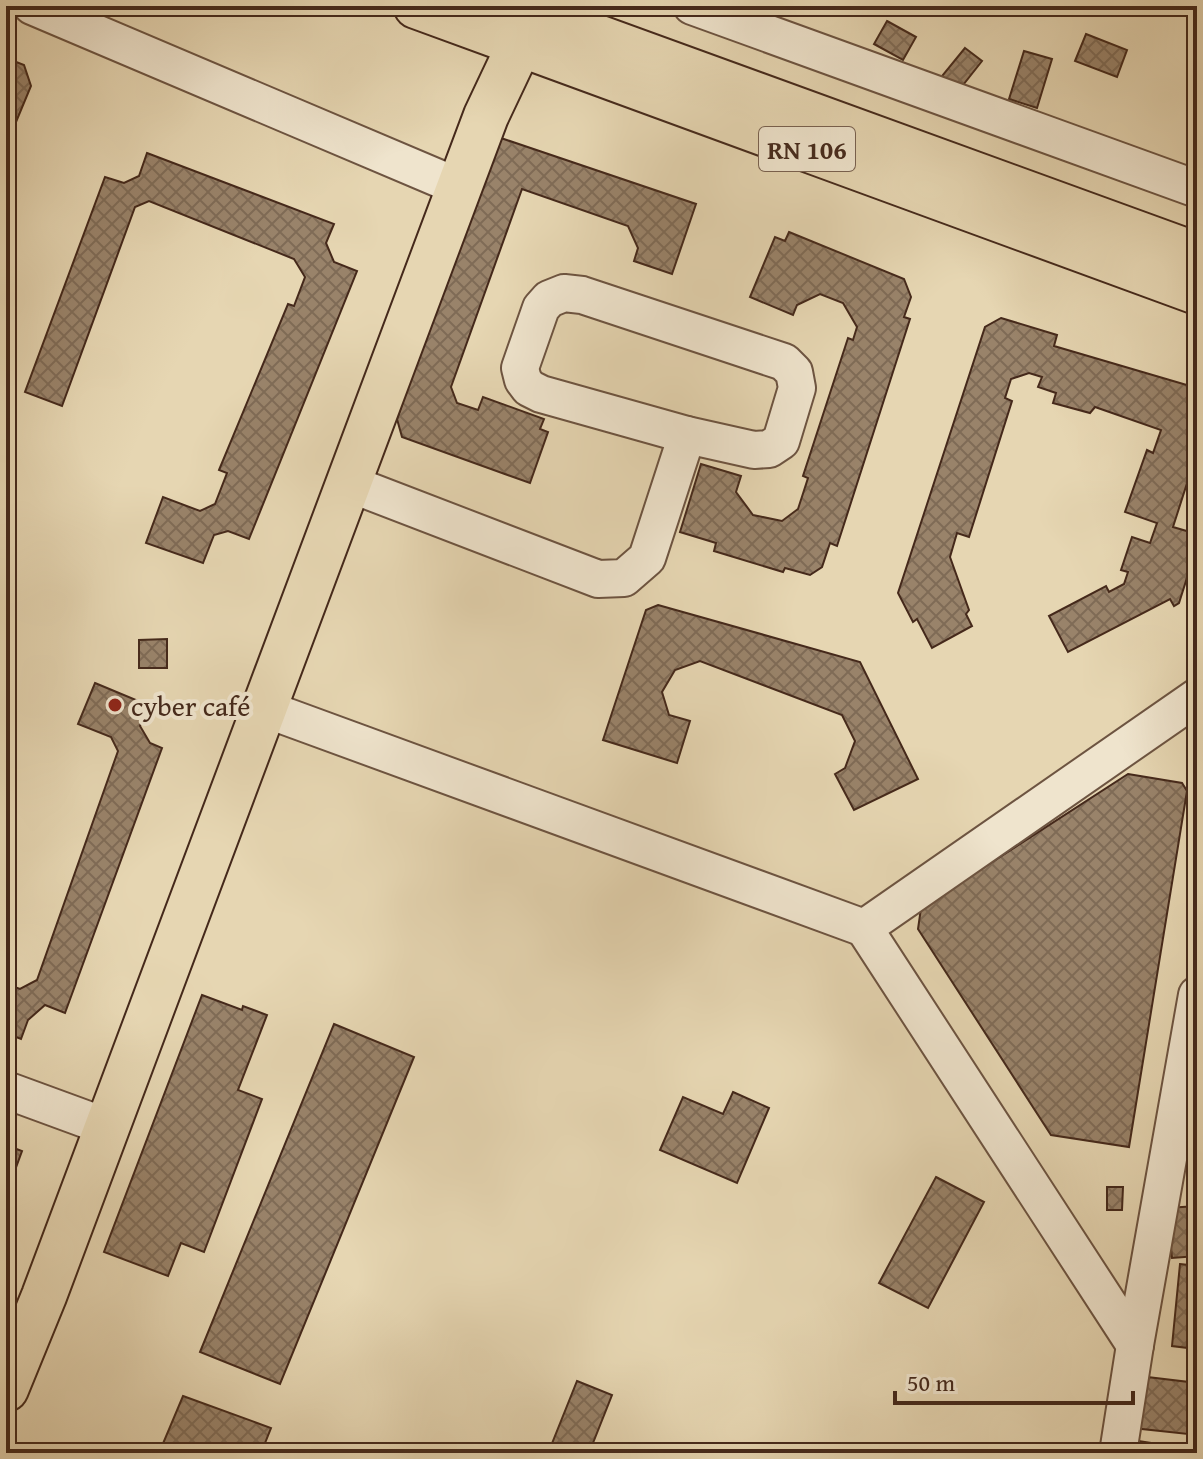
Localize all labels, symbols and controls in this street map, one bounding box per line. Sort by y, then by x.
road number: RN 106 [759,127,855,171]
place label: cyber café [131,685,250,726]
marker: cyber café [106,696,124,714]
scale bar [895,1355,1133,1405]
text: 50 m [907,1365,955,1400]

